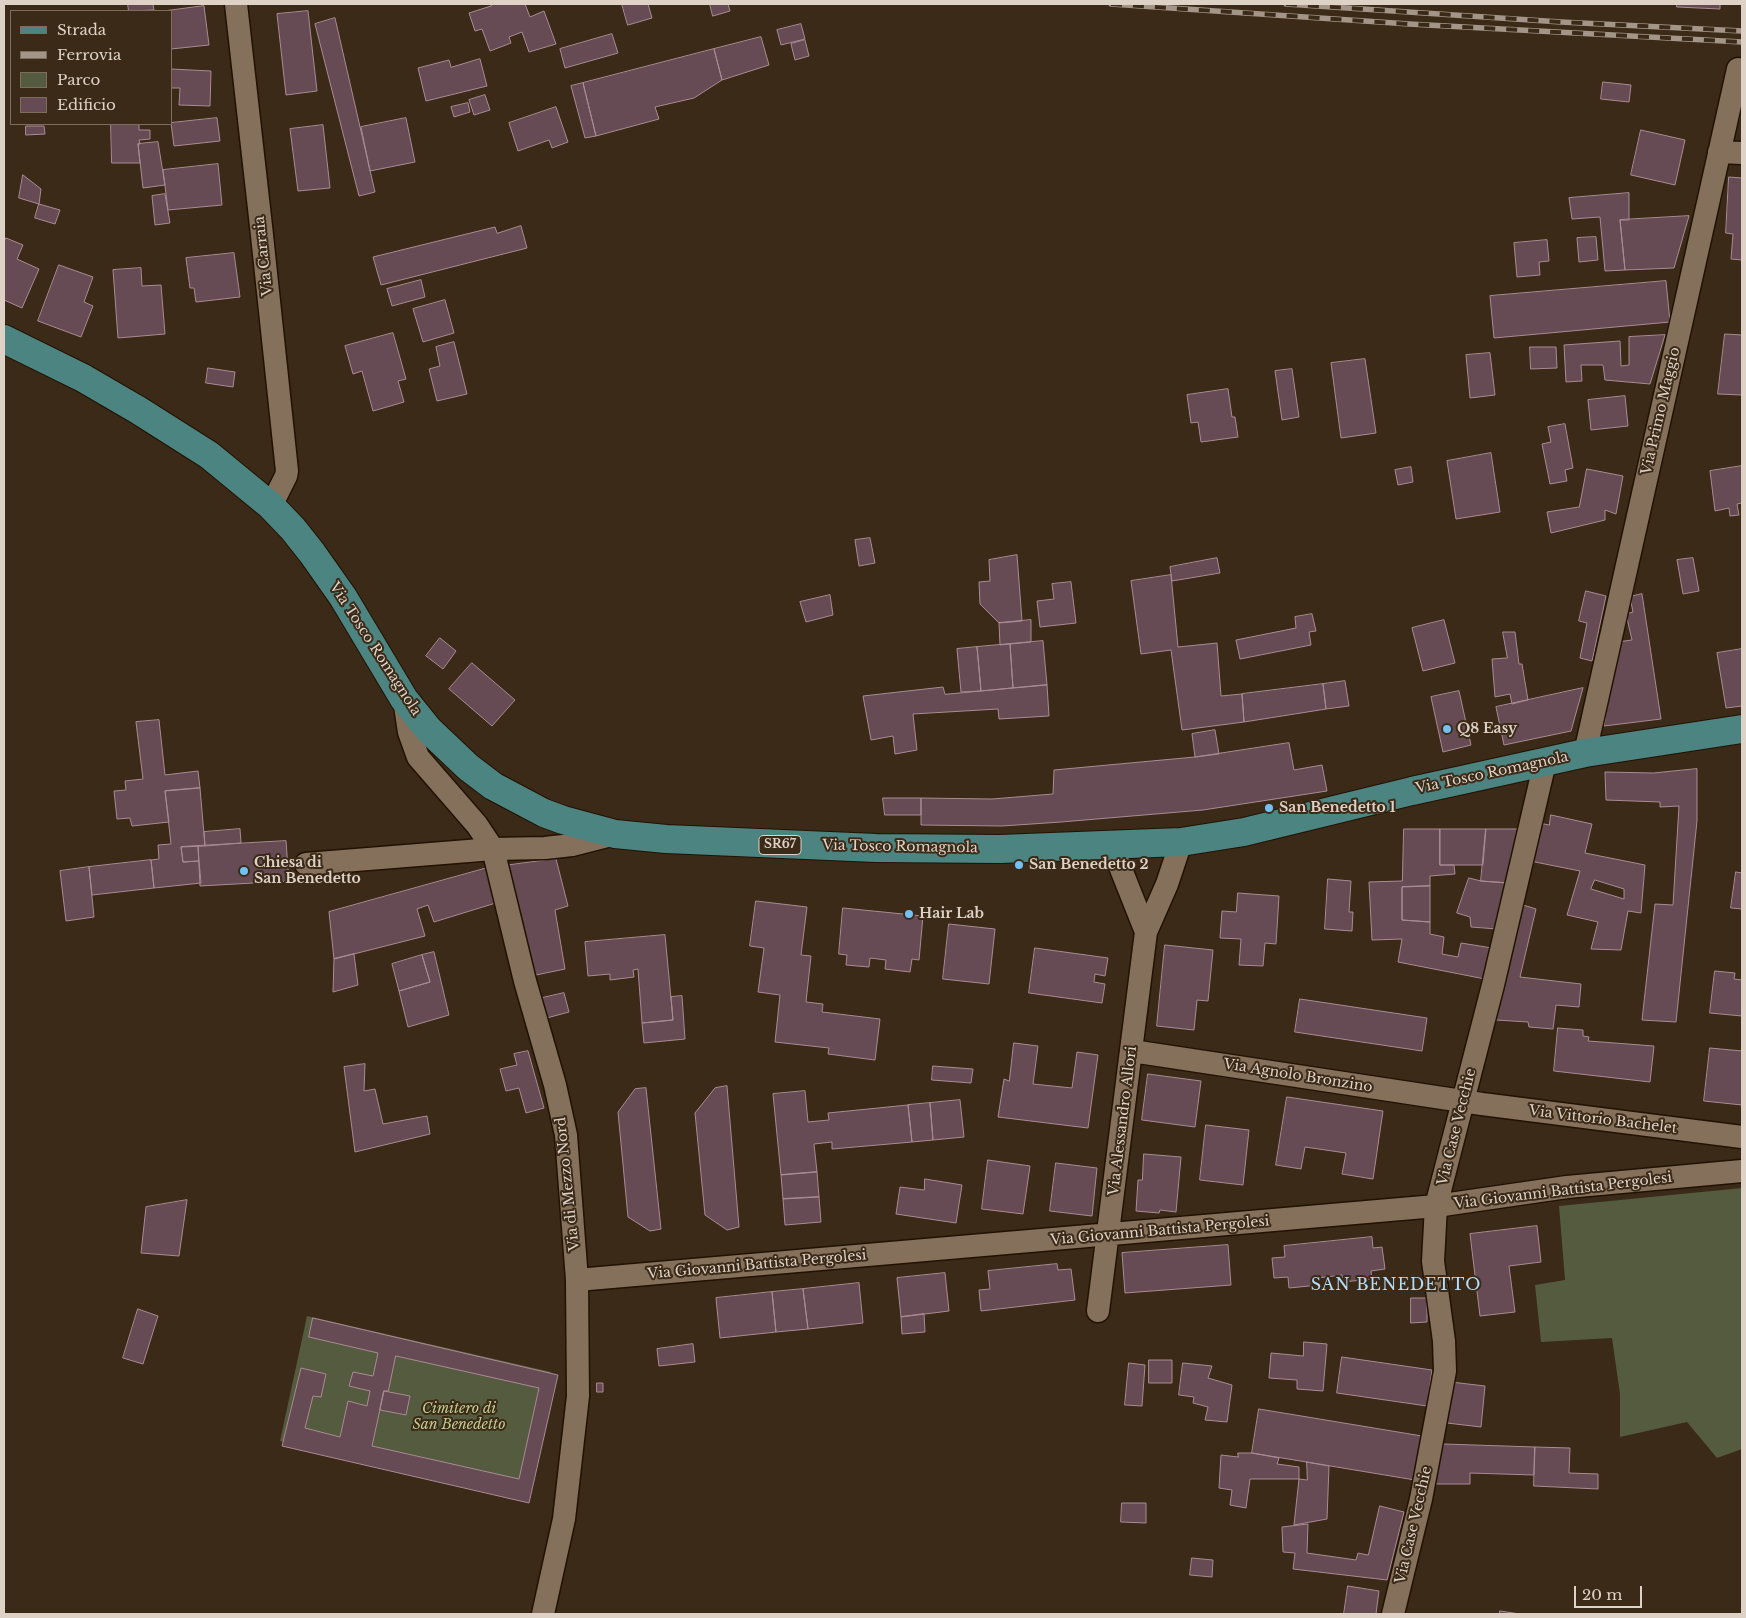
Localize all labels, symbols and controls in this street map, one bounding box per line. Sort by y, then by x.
legend [10,10,172,125]
text: Strada [57,20,106,39]
text: Ferrovia [57,45,121,64]
text: Parco [57,70,100,89]
text: Edificio [57,95,116,114]
street label: Via Carraia [251,215,277,297]
street label: Via Primo Maggio [1638,346,1684,476]
street label: Via Tosco Romagnola [326,579,424,719]
place label: Q8 Easy [1457,721,1517,737]
marker: Q8 Easy [1441,723,1453,735]
street label: Via Tosco Romagnola [1414,749,1570,797]
place label: San Benedetto 1 [1279,800,1396,816]
marker: San Benedetto 1 [1263,802,1275,814]
road number: SR67 [759,836,801,854]
street label: Via Tosco Romagnola [822,837,978,857]
place label: Chiesa di San Benedetto [254,855,361,888]
place label: San Benedetto 2 [1029,857,1149,873]
marker: San Benedetto 2 [1013,859,1025,871]
marker: Chiesa di San Benedetto [238,865,250,877]
place label: Hair Lab [919,906,984,922]
marker: Hair Lab [903,908,915,920]
street label: Via Alessandro Allori [1105,1045,1141,1197]
street label: Via Agnolo Bronzino [1222,1056,1374,1096]
street label: Via Case Vecchie [1434,1067,1480,1187]
street label: Via Vittorio Bachelet [1528,1103,1678,1137]
street label: Via di Mezzo Nord [553,1116,583,1252]
street label: Via Giovanni Battista Pergolesi [1453,1169,1673,1213]
street label: Via Giovanni Battista Pergolesi [1050,1213,1270,1249]
street label: Via Giovanni Battista Pergolesi [647,1247,867,1283]
district label: SAN BENEDETTO [1309,1275,1483,1295]
park label: Cimitero di San Benedetto [413,1401,505,1434]
street label: Via Case Vecchie [1392,1465,1436,1585]
scale bar [1576,1576,1644,1608]
text: 20 m [1582,1585,1622,1604]

